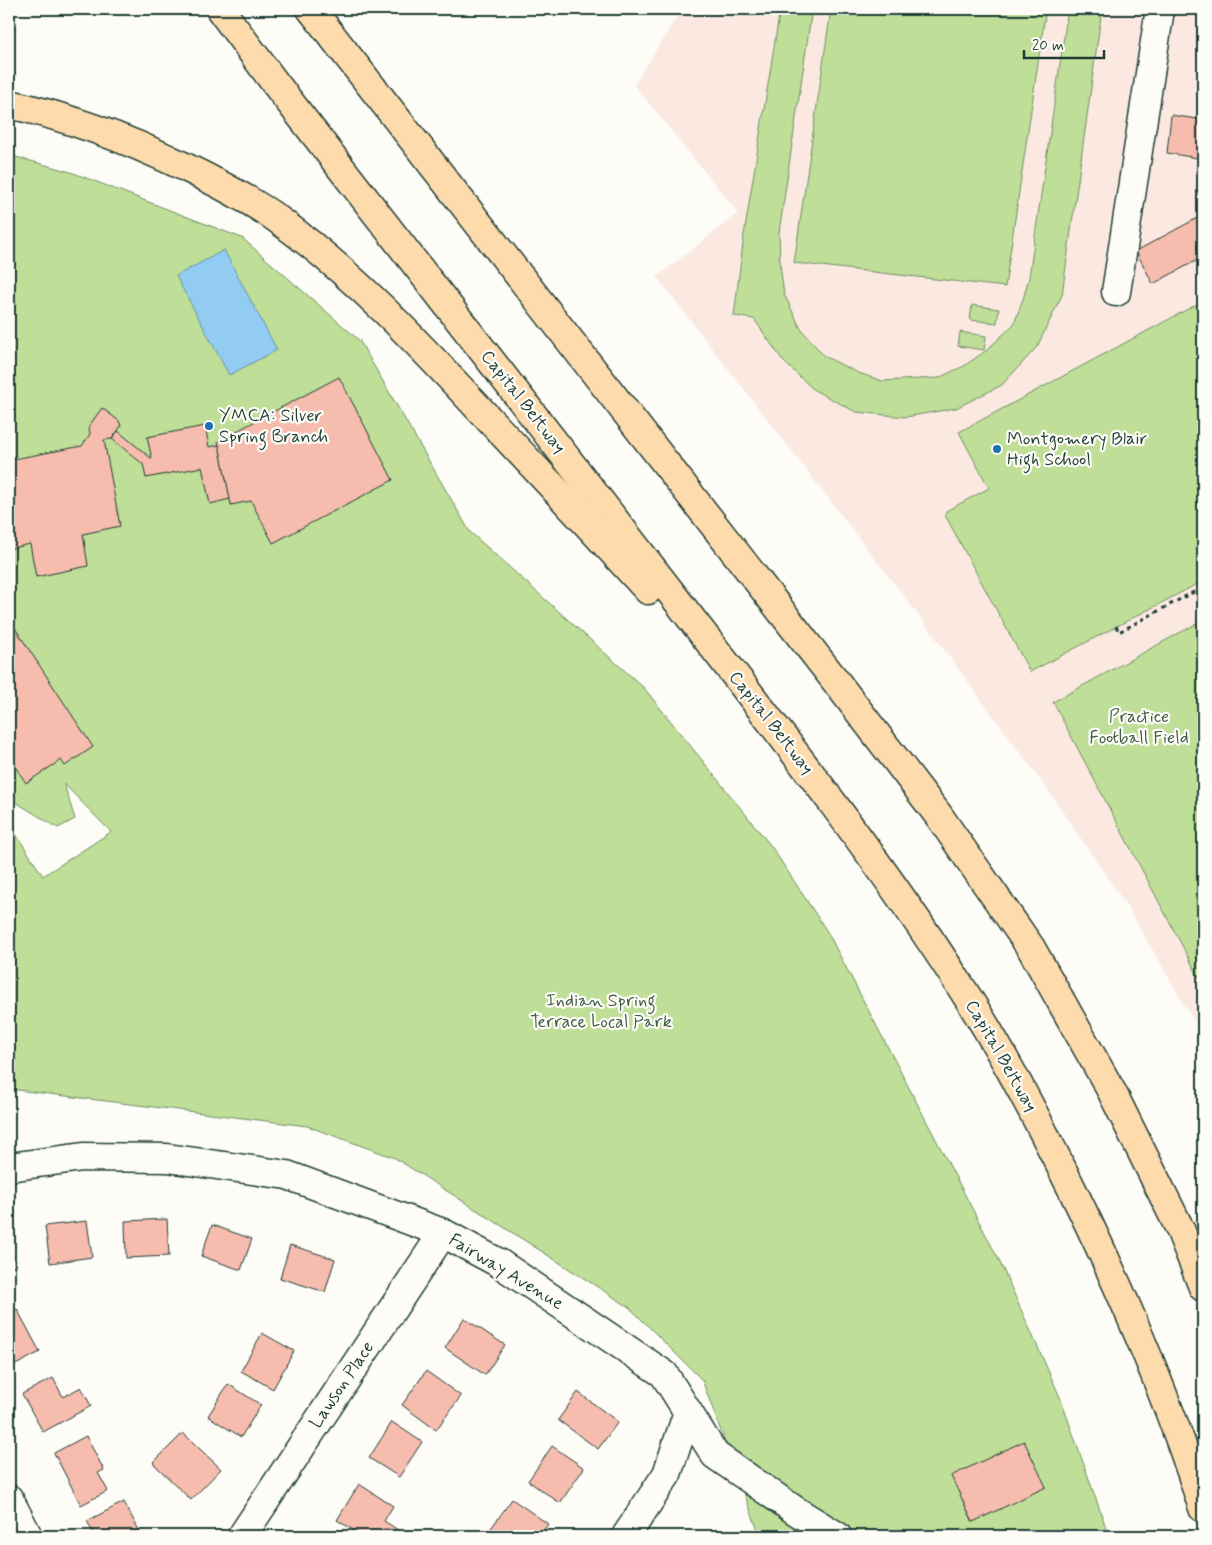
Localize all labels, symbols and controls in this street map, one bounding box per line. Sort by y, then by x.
scale bar [1024,28,1104,60]
text: 20 m [1032,36,1064,56]
street label: Capital Beltway [475,345,571,459]
place label: YMCA: Silver Spring Branch [219,404,328,451]
marker: YMCA: Silver Spring Branch [203,420,215,432]
place label: Montgomery Blair High School [1007,427,1148,474]
marker: Montgomery Blair High School [991,443,1003,455]
street label: Capital Beltway [723,666,819,780]
park label: Practice Football Field [1089,705,1189,750]
park label: Indian Spring Terrace Local Park [530,989,672,1034]
street label: Capital Beltway [959,996,1043,1116]
street label: Fairway Avenue [444,1228,568,1316]
street label: Lawson Place [304,1337,380,1433]

